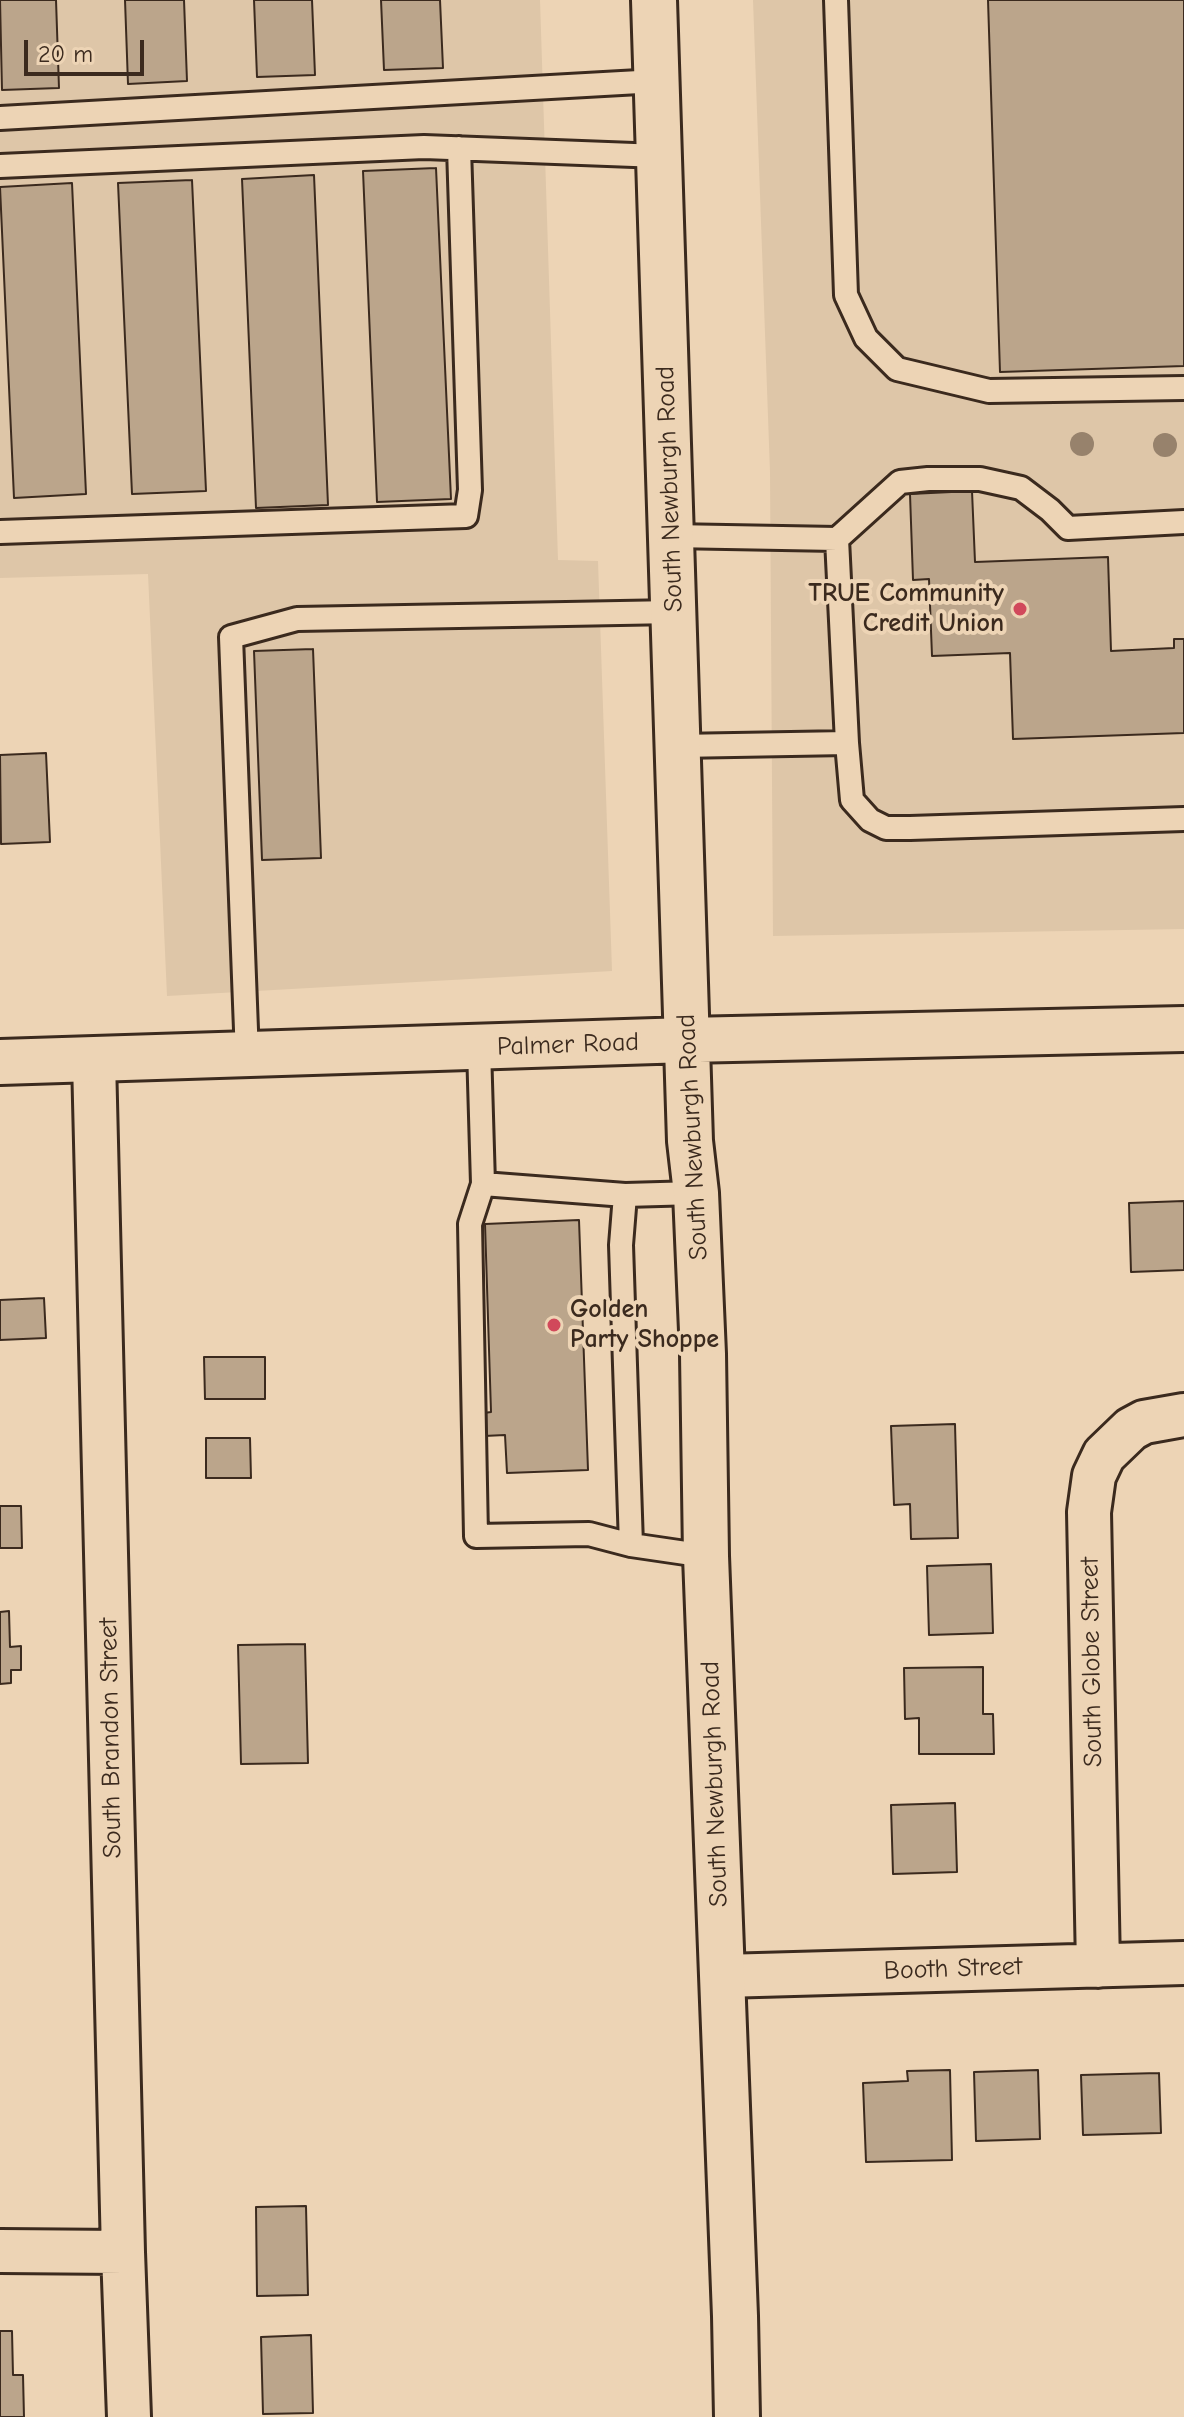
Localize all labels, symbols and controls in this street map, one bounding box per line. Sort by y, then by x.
scale bar [28,24,148,74]
text: 20 m [38,40,93,68]
street label: South Newburgh Road [650,365,690,613]
place label: TRUE Community Credit Union [808,578,1004,640]
marker: TRUE Community Credit Union [1011,600,1029,618]
street label: South Newburgh Road [671,1013,715,1261]
street label: Palmer Road [496,1027,640,1063]
place label: Golden Party Shoppe [570,1294,719,1356]
marker: Golden Party Shoppe [545,1316,563,1334]
street label: South Globe Street [1075,1557,1109,1767]
street label: South Brandon Street [93,1617,129,1859]
street label: South Newburgh Road [695,1660,735,1908]
street label: Booth Street [883,1951,1023,1987]

